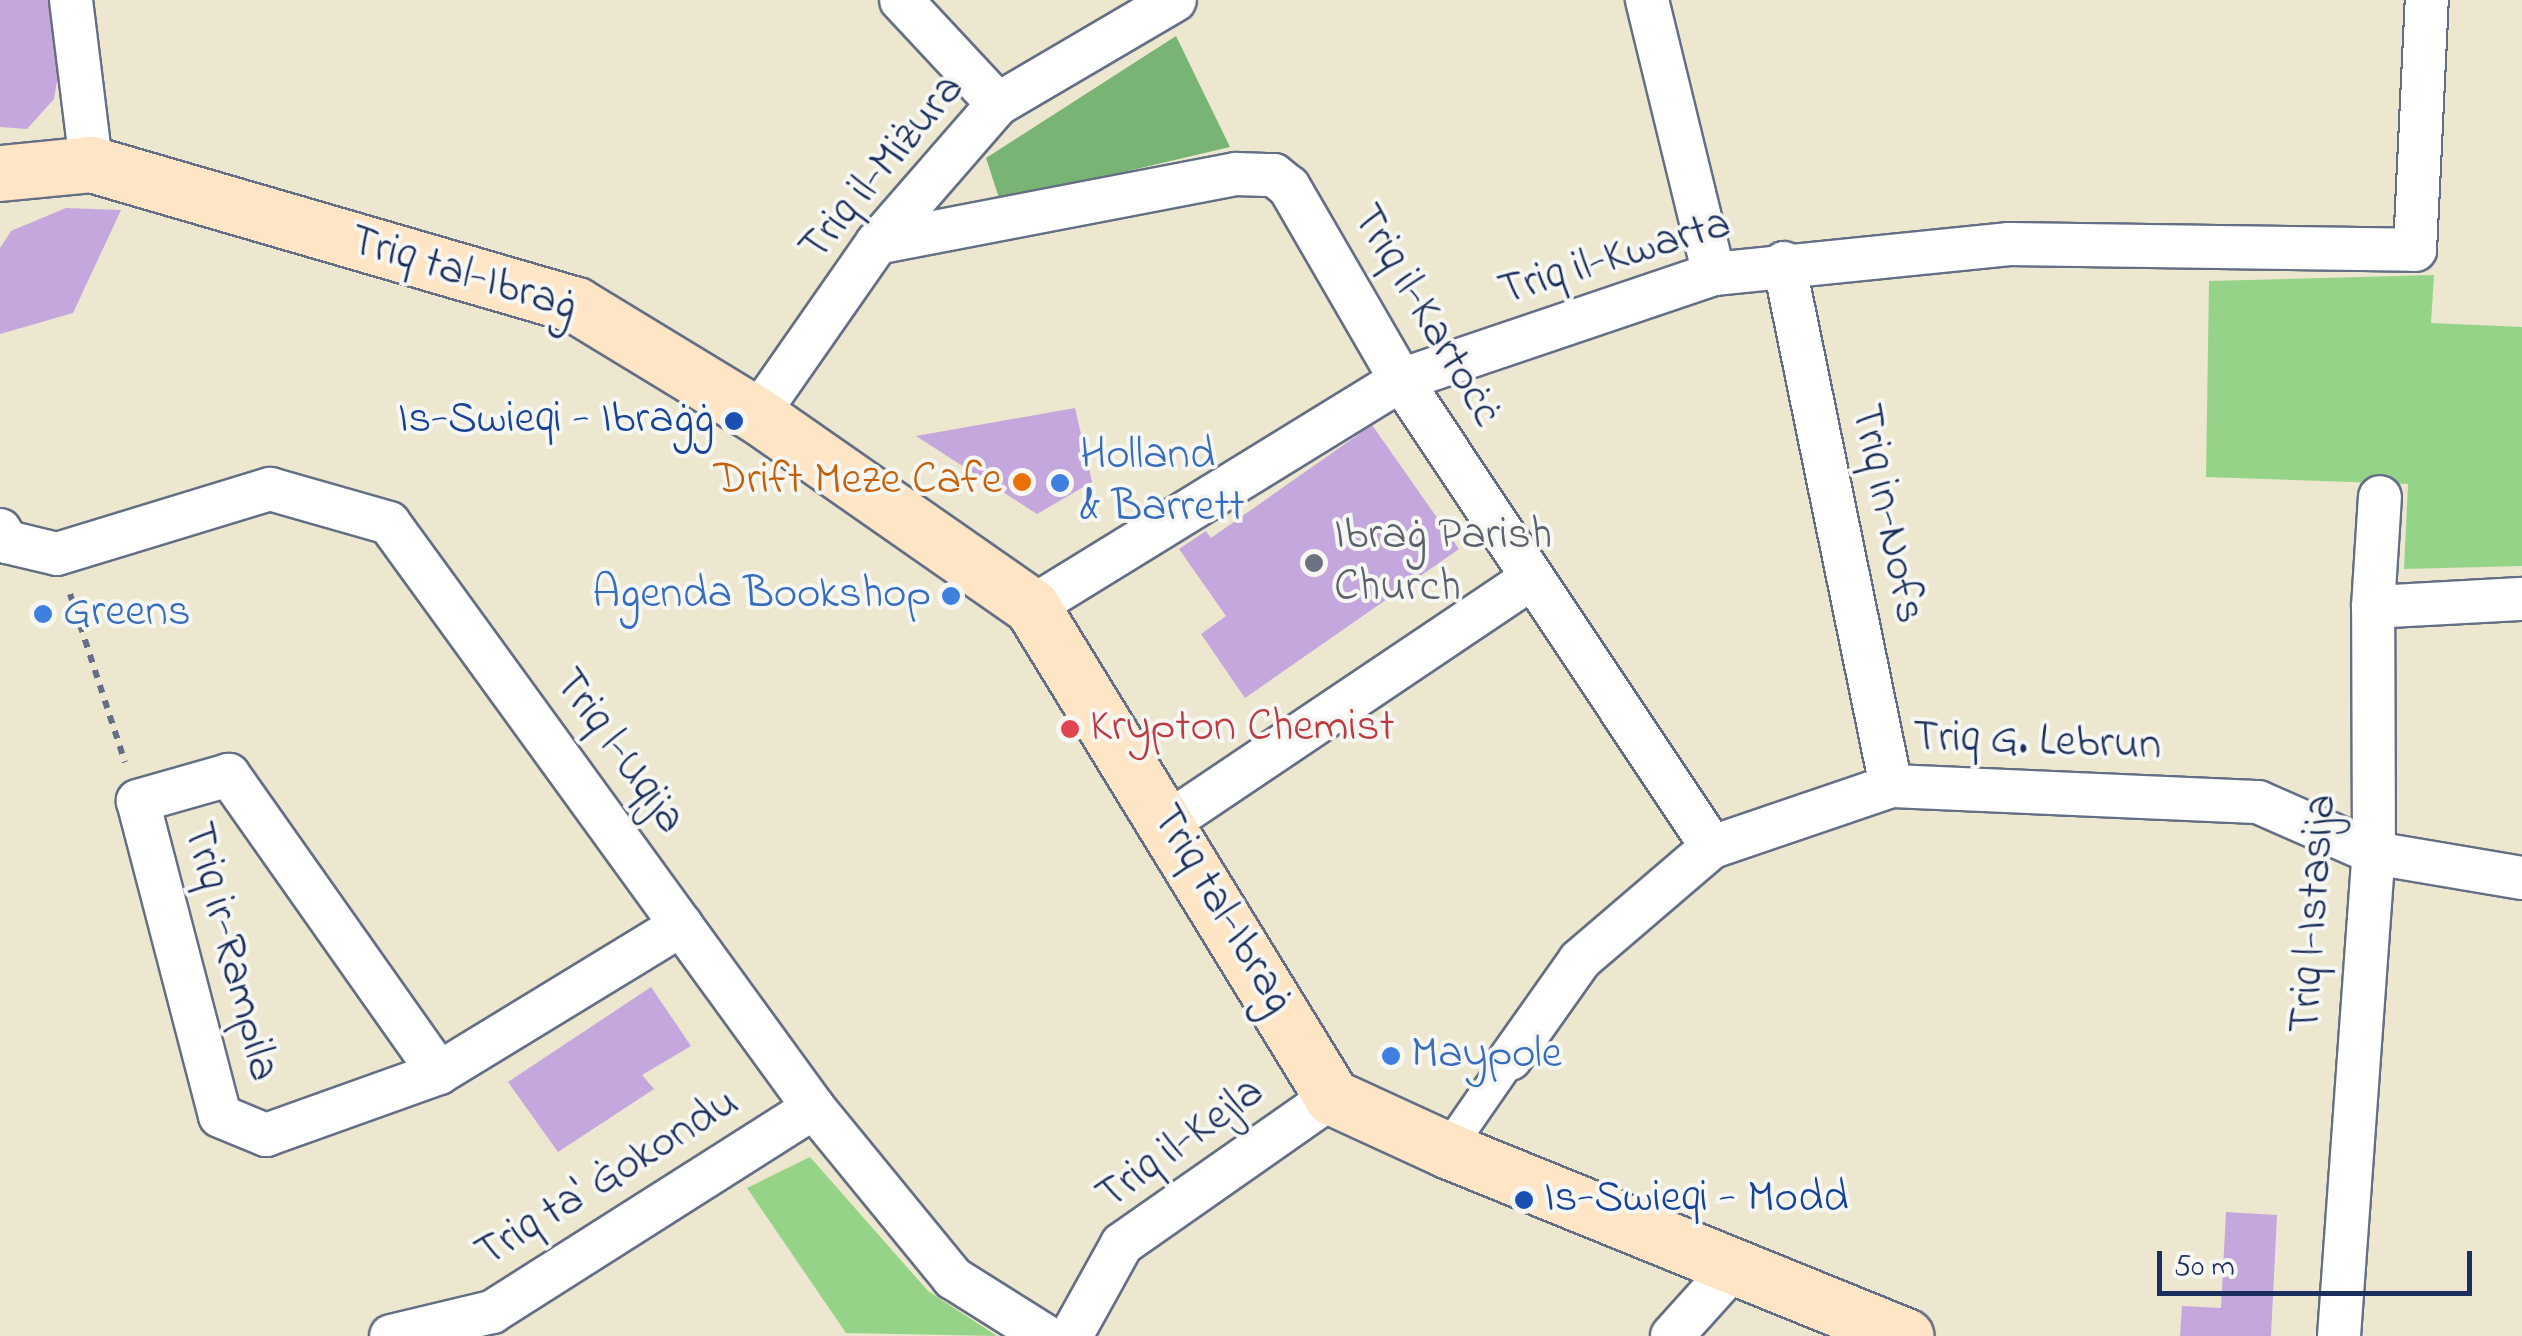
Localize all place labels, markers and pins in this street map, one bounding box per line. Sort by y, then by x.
place label: Is-Swieqi - Ibraġġ [398,394,714,448]
marker: Is-Swieqi - Ibraġġ [723,410,745,432]
place label: Holland & Barrett [1080,430,1245,536]
place label: Drift Meze Cafe [714,455,1002,509]
marker: Drift Meze Cafe [1011,471,1033,493]
marker: Holland & Barrett [1049,472,1071,494]
place label: Ibraġ Parish Church [1334,510,1552,616]
marker: Ibraġ Parish Church [1303,552,1325,574]
place label: Agenda Bookshop [592,569,931,623]
marker: Agenda Bookshop [940,585,962,607]
place label: Greens [63,587,191,641]
marker: Greens [32,603,54,625]
place label: Krypton Chemist [1090,702,1395,756]
marker: Krypton Chemist [1059,718,1081,740]
place label: Maypole [1411,1029,1562,1083]
marker: Maypole [1380,1045,1402,1067]
place label: Is-Swieqi - Modd [1544,1173,1849,1227]
marker: Is-Swieqi - Modd [1513,1189,1535,1211]

